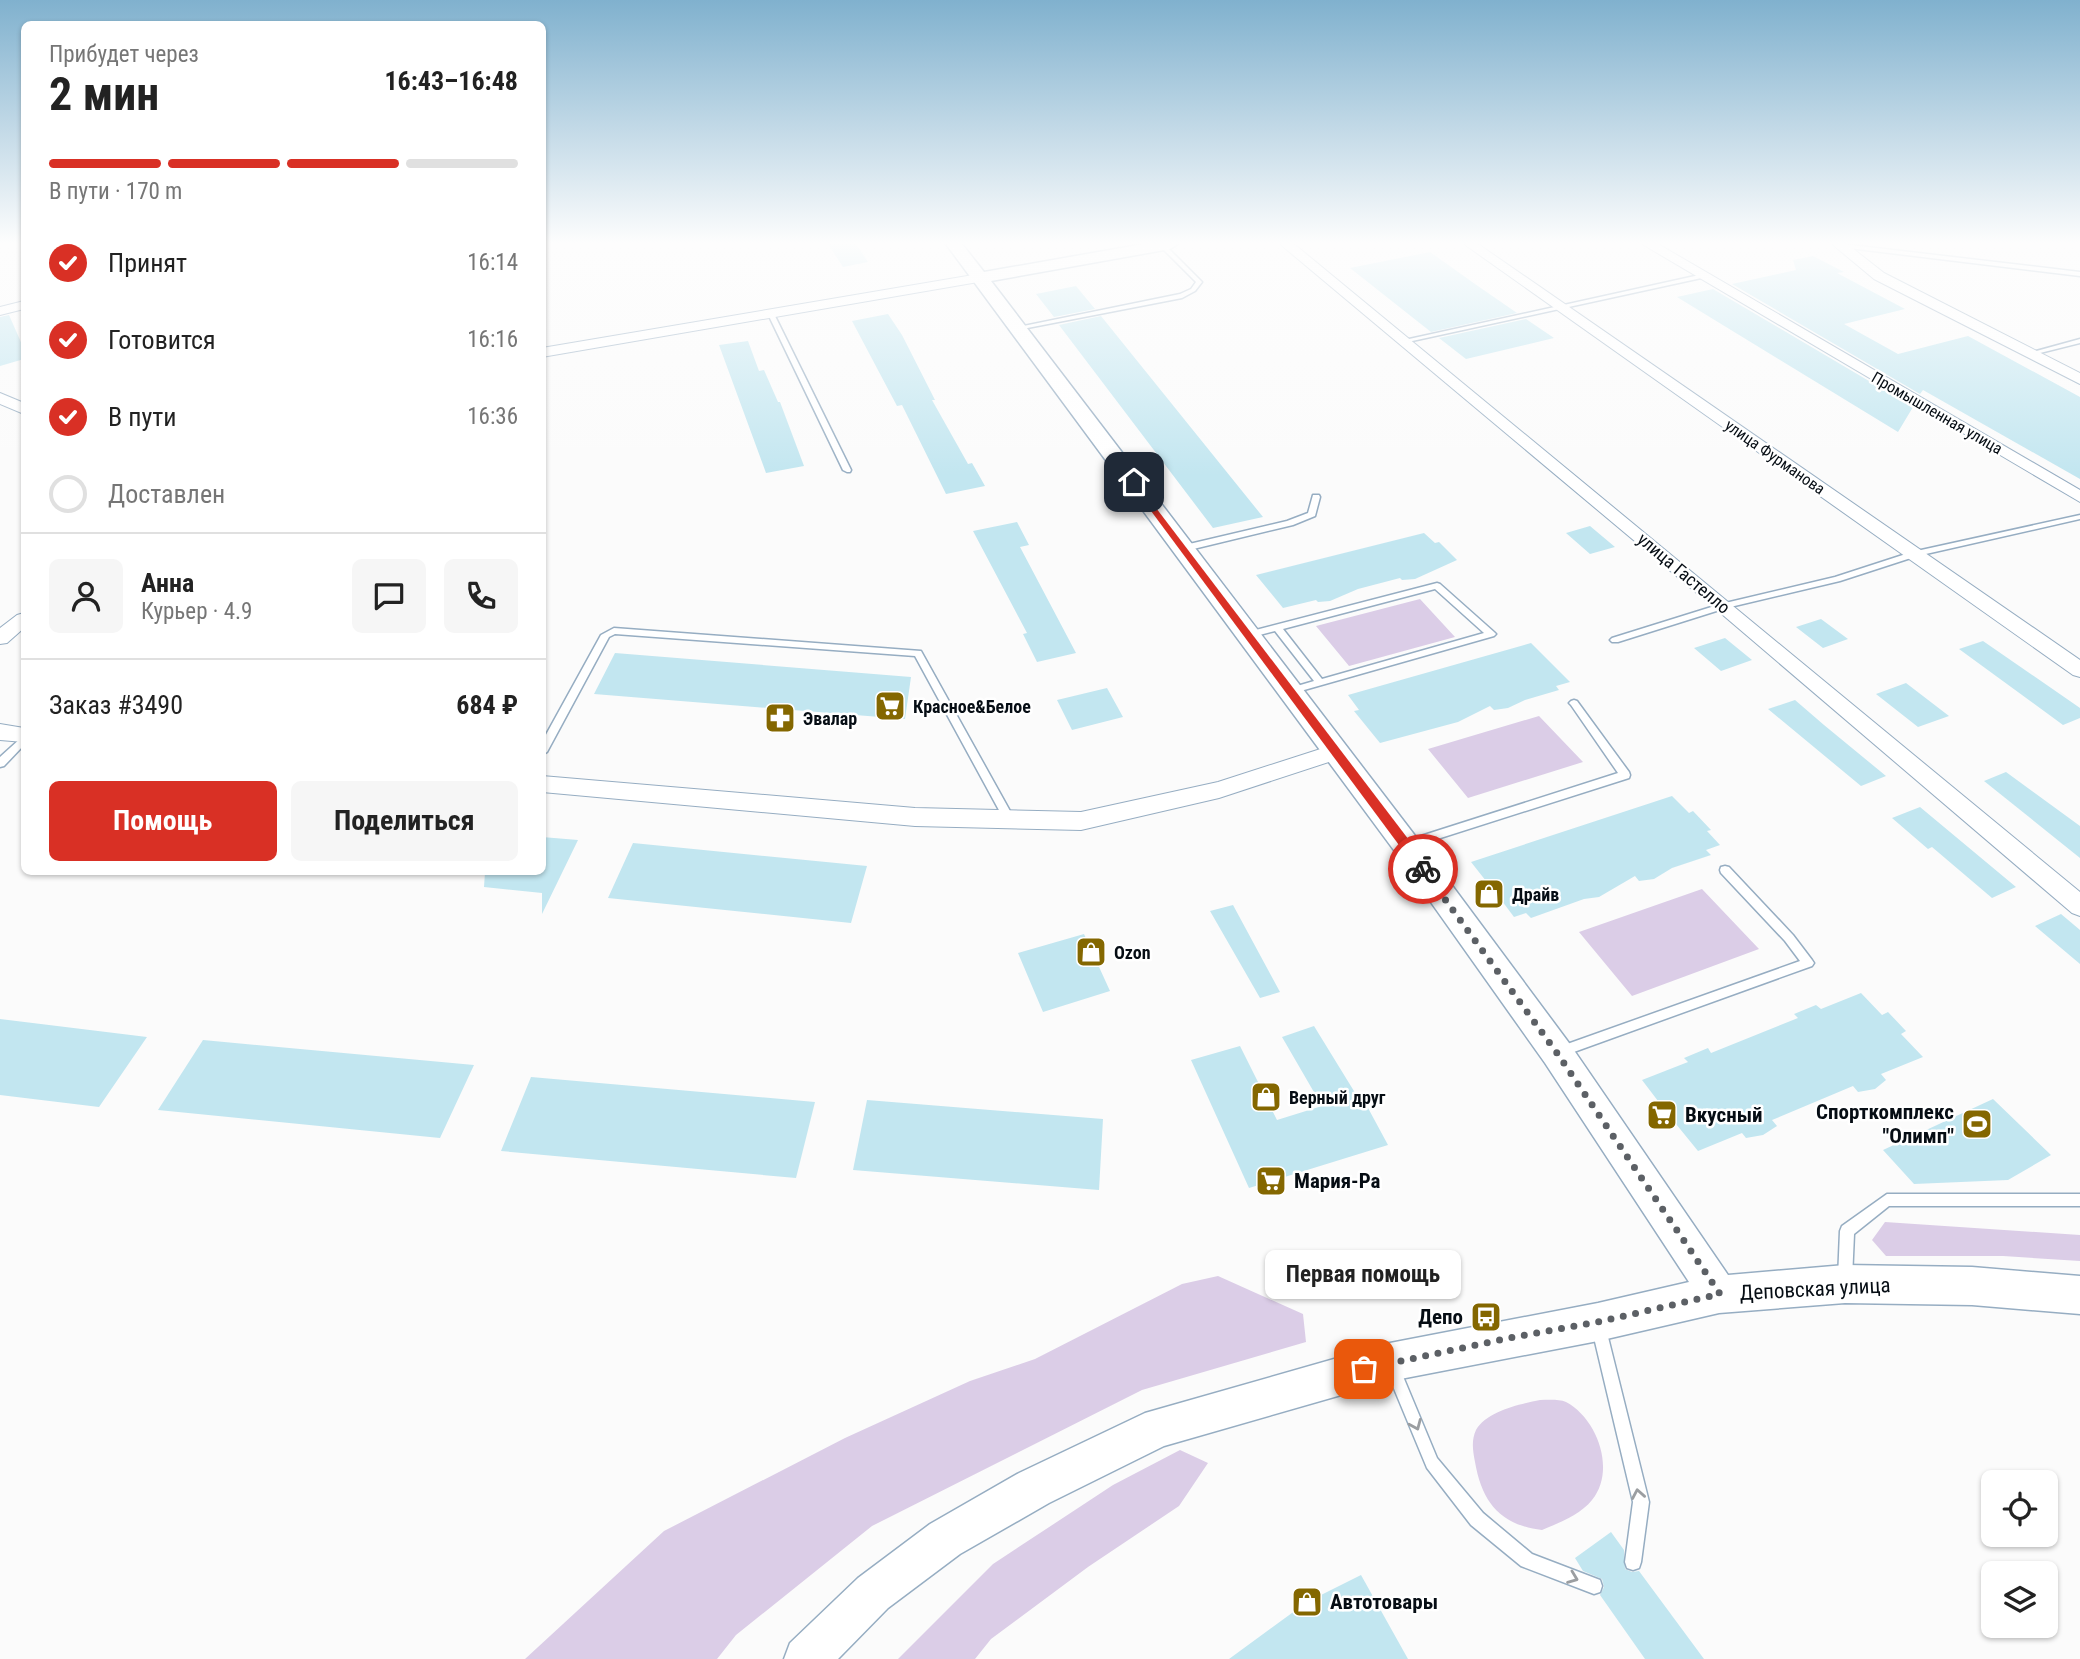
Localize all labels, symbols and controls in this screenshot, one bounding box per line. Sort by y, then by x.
text: Прибудет через [49,41,199,68]
text: 16:43–16:48 [384,66,518,96]
text: 2 мин [49,67,159,121]
text: В пути · 170 m [49,178,182,205]
icon: check [49,244,87,282]
text: Принят [108,248,187,278]
text: 16:14 [467,249,518,276]
icon: check [49,321,87,359]
text: Готовится [108,325,216,355]
text: 16:16 [467,326,518,353]
street label: Промышленная улица [1868,368,2006,458]
icon: check [49,398,87,436]
text: В пути [108,402,177,432]
text: 16:36 [467,403,518,430]
street label: улица Фурманова [1721,415,1829,499]
pin [1104,452,1164,512]
icon: home [1115,463,1153,501]
text: Доставлен [108,479,225,509]
street label: улица Гастелло [1633,528,1735,618]
button: person [49,559,123,633]
button: chat [352,559,426,633]
button: phone [444,559,518,633]
text: Анна [141,568,194,598]
text: Курьер · 4.9 [141,598,252,625]
supermarket icon: Красное&Белое [873,689,907,723]
text: Заказ #3490 [49,690,183,720]
text: 684 ₽ [456,690,518,720]
place label: Красное&Белое [913,696,1031,717]
pharmacy icon: Эвалар [763,701,797,735]
place label: Эвалар [803,708,857,729]
button: Помощь [49,781,277,861]
button: Поделиться [291,781,518,861]
courier [1388,834,1458,904]
icon: bike [1404,850,1442,888]
shop icon: Драйв [1472,877,1506,911]
place label: Драйв [1512,884,1559,905]
shop icon: Ozon [1074,935,1108,969]
place label: Ozon [1114,942,1151,963]
shop icon: Верный друг [1249,1080,1283,1114]
place label: Верный друг [1289,1087,1386,1108]
supermarket icon: Вкусный [1645,1098,1679,1132]
place label: Спорткомплекс "Олимп" [1816,1100,1954,1148]
place label: Вкусный [1685,1103,1763,1127]
sports icon: Спорткомплекс "Олимп" [1960,1107,1994,1141]
supermarket icon: Мария-Ра [1254,1164,1288,1198]
place label: Мария-Ра [1294,1169,1380,1193]
callout: Первая помощь [1266,1250,1462,1299]
text: Первая помощь [1286,1261,1440,1288]
street label: Деповская улица [1739,1273,1891,1305]
bus stop icon: Депо [1469,1300,1503,1334]
place label: Депо [1418,1305,1463,1329]
pin [1334,1339,1394,1399]
icon: bag [1345,1350,1383,1388]
one-way arrow [1408,1417,1422,1430]
map controls [1981,1470,2058,1638]
button: locate [1981,1470,2058,1547]
one-way arrow [1631,1488,1646,1500]
button: layers [1981,1561,2058,1638]
one-way arrow [1566,1569,1578,1583]
shop icon: Автотовары [1290,1585,1324,1619]
place label: Автотовары [1330,1590,1438,1614]

